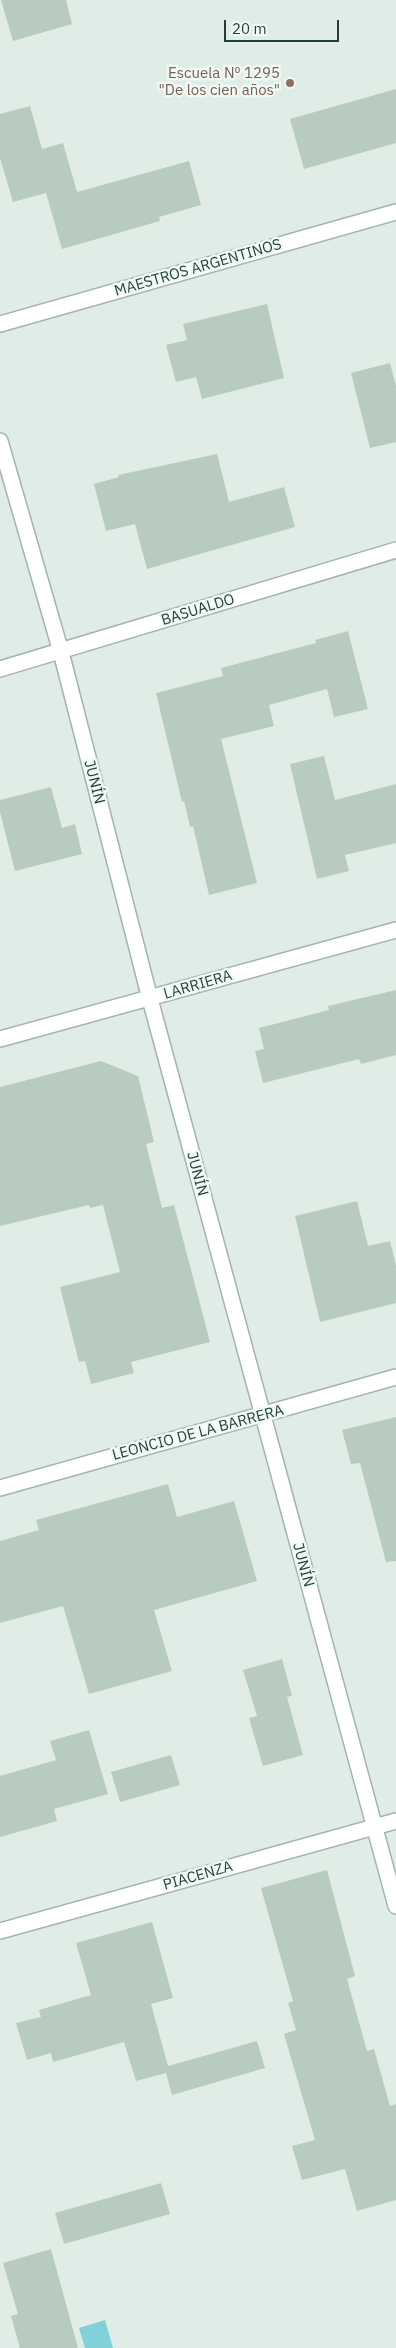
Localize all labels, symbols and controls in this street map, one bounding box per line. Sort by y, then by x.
scale bar [226,10,341,42]
text: 20 m [232,19,267,38]
place label: Escuela Nº 1295 "De los cien años" [159,65,280,100]
marker: Escuela Nº 1295 "De los cien años" [284,77,296,89]
street label: MAESTROS ARGENTINOS [112,235,284,301]
street label: BASUALDO [159,590,237,630]
street label: JUNÍN [80,758,108,806]
street label: LARRIERA [162,967,234,1003]
street label: JUNÍN [182,1150,212,1198]
street label: LEONCIO DE LA BARRERA [110,1401,286,1465]
street label: JUNÍN [288,1541,318,1589]
street label: PIACENZA [161,1858,235,1894]

